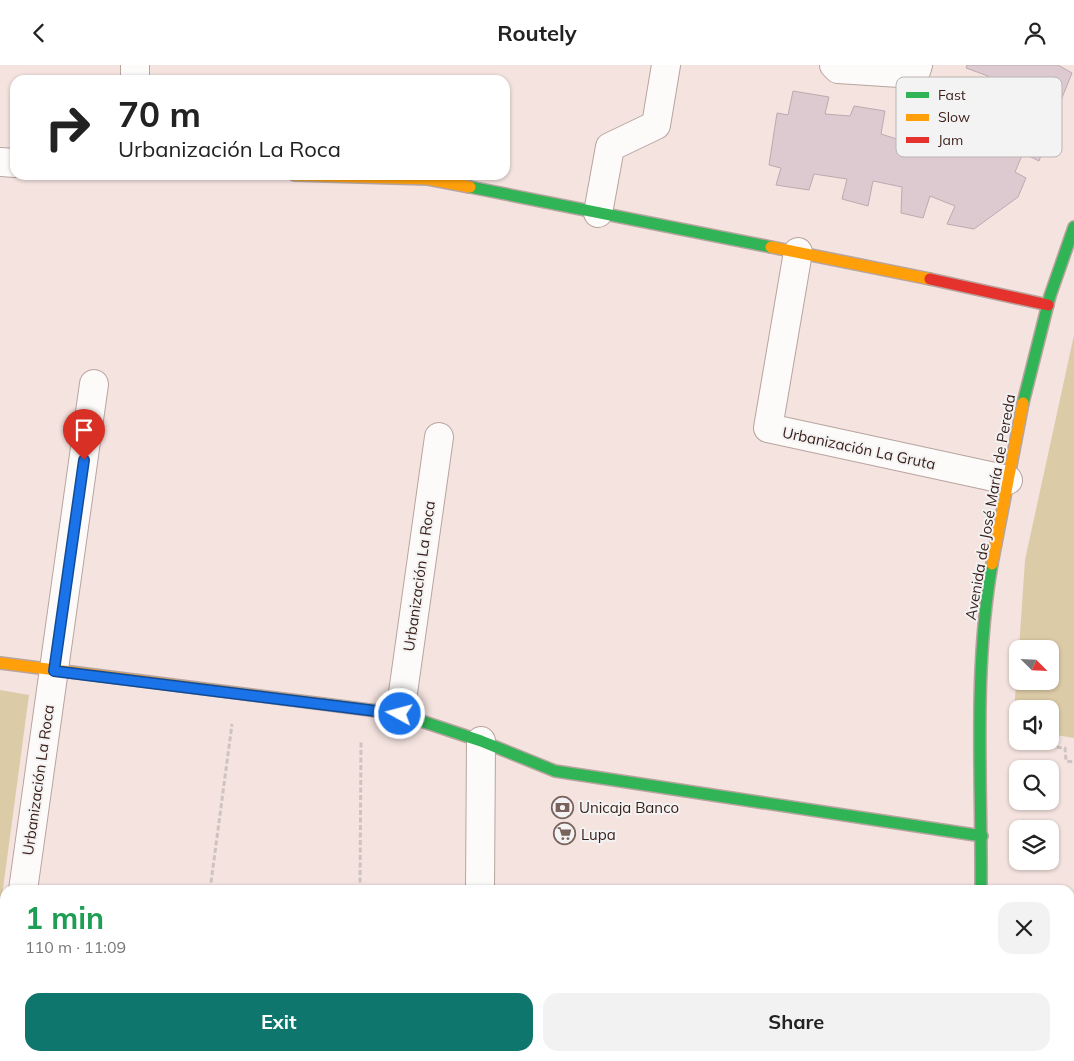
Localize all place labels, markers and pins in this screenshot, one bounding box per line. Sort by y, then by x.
pin [63,409,105,460]
bank icon: Unicaja Banco [551,795,575,819]
place label: Unicaja Banco [579,798,679,817]
supermarket icon: Lupa [553,822,577,846]
place label: Lupa [581,825,616,844]

